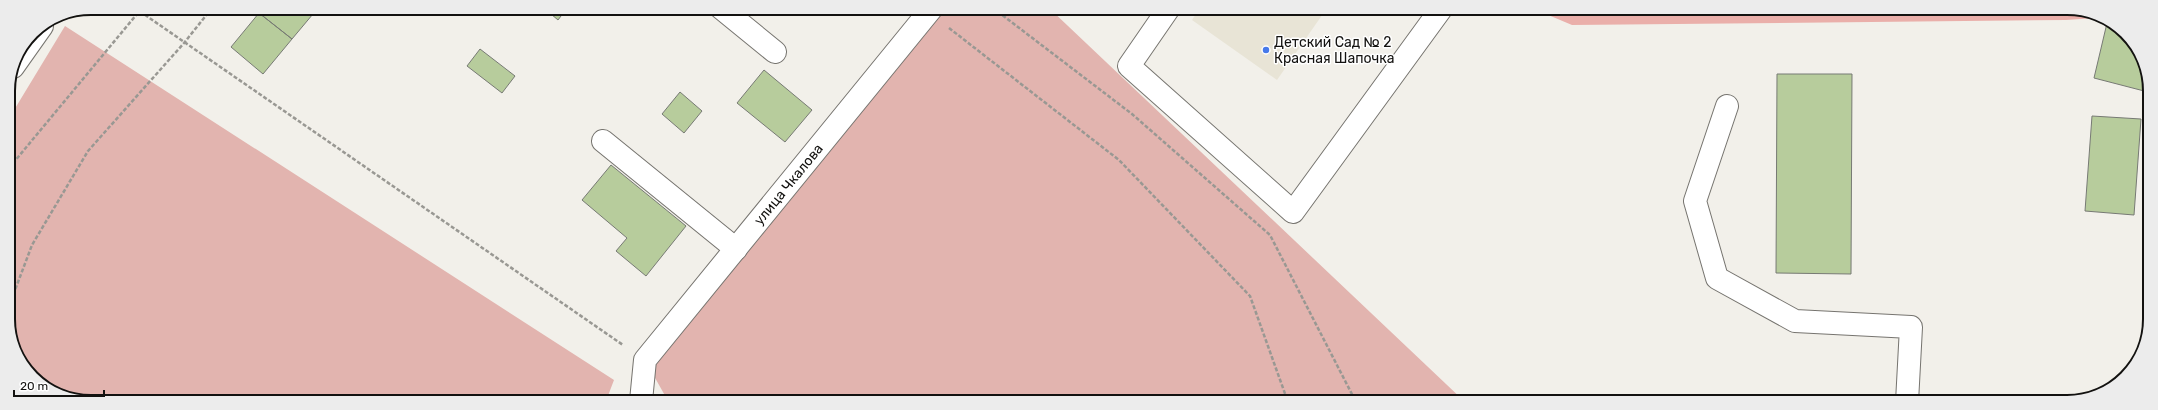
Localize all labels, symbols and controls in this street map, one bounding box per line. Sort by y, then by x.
place label: Детский Сад № 2 Красная Шапочка [1274,34,1394,67]
marker: Детский Сад № 2 Красная Шапочка [1261,45,1271,55]
street label: улица Чкалова [751,140,827,229]
scale bar [14,372,104,398]
text: 20 m [20,379,48,393]

